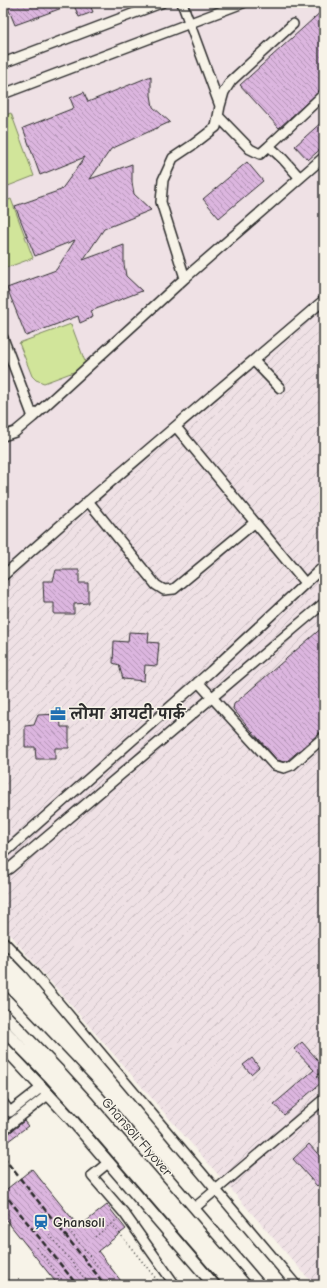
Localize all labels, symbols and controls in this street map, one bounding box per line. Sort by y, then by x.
place label: लोमा आयटी पार्क [68,703,187,723]
office icon: लोमा आयटी पार्क [49,705,67,723]
street label: Ghansoli Flyover [98,1094,176,1180]
station icon: Ghansoli [32,1213,50,1231]
place label: Ghansoli [53,1214,105,1231]

